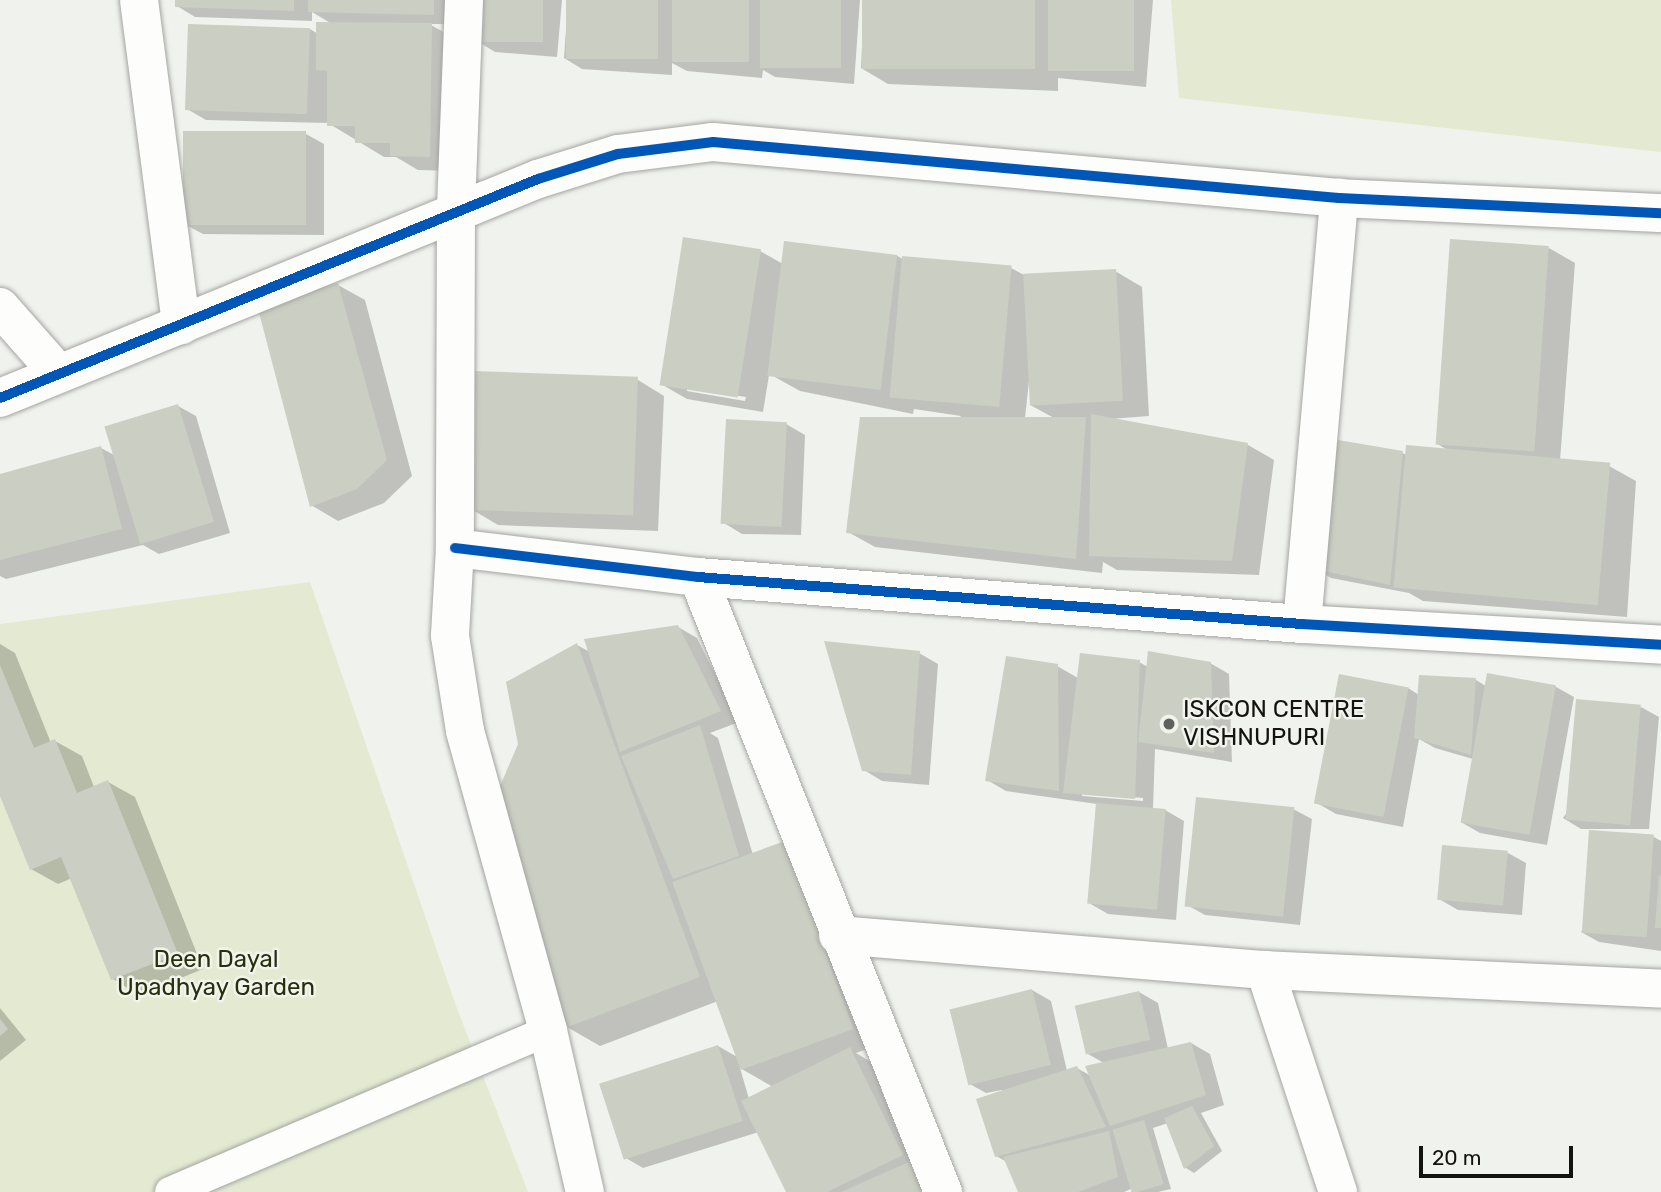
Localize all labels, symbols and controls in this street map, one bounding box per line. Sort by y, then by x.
place label: ISKCON CENTRE VISHNUPURI [1183,696,1364,752]
marker: ISKCON CENTRE VISHNUPURI [1161,716,1177,732]
park label: Deen Dayal Upadhyay Garden [117,946,315,1002]
scale bar [1423,1132,1577,1176]
text: 20 m [1432,1145,1481,1170]

